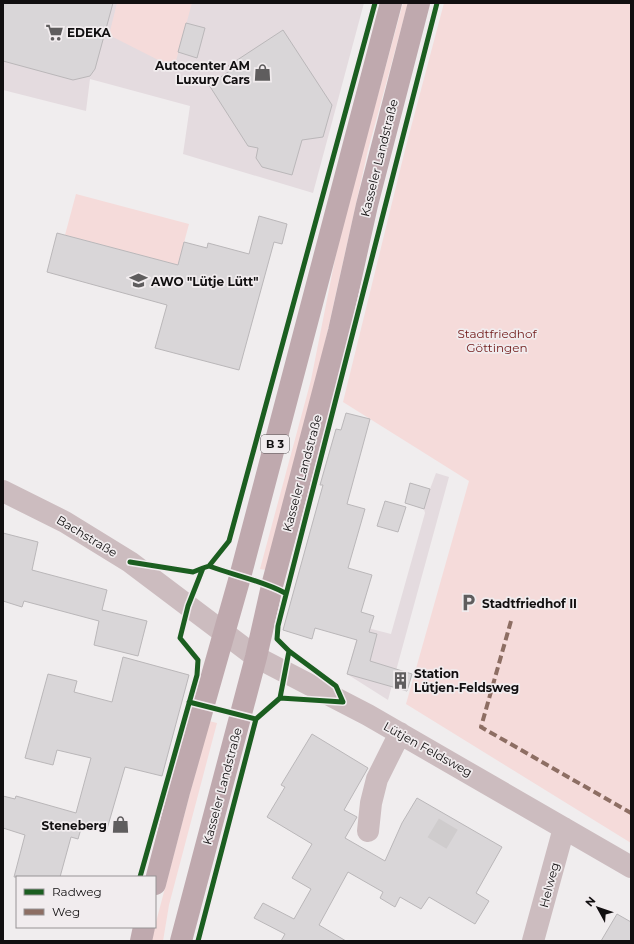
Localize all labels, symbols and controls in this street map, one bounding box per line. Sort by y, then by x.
supermarket icon: EDEKA [44,22,64,42]
place label: EDEKA [67,25,112,40]
place label: Autocenter AM Luxury Cars [154,58,251,87]
shop icon: Autocenter AM Luxury Cars [253,62,273,82]
street label: Kasseler Landstraße [357,98,401,218]
school or university icon: AWO "Lütje Lütt" [128,271,148,291]
place label: AWO "Lütje Lütt" [150,274,259,289]
park label: Stadtfriedhof Göttingen [457,326,537,355]
street label: Kasseler Landstraße [279,413,325,533]
road number: B 3 [261,435,289,453]
street label: Bachstraße [54,512,120,560]
parking icon: Stadtfriedhof II [459,593,479,613]
place label: Stadtfriedhof II [482,596,577,611]
place label: Station Lütjen-Feldsweg [414,666,519,695]
building icon: Station Lütjen-Feldsweg [391,670,411,690]
street label: Lütjen Feldsweg [381,718,475,780]
street label: Kasseler Landstraße [199,726,245,846]
shop icon: Steneberg [110,815,130,835]
place label: Steneberg [42,818,107,833]
street label: Helweg [536,861,562,909]
legend [16,876,156,928]
text: Radweg [52,884,102,899]
north arrow [578,888,618,928]
text: N [582,894,599,909]
text: Weg [52,904,80,919]

